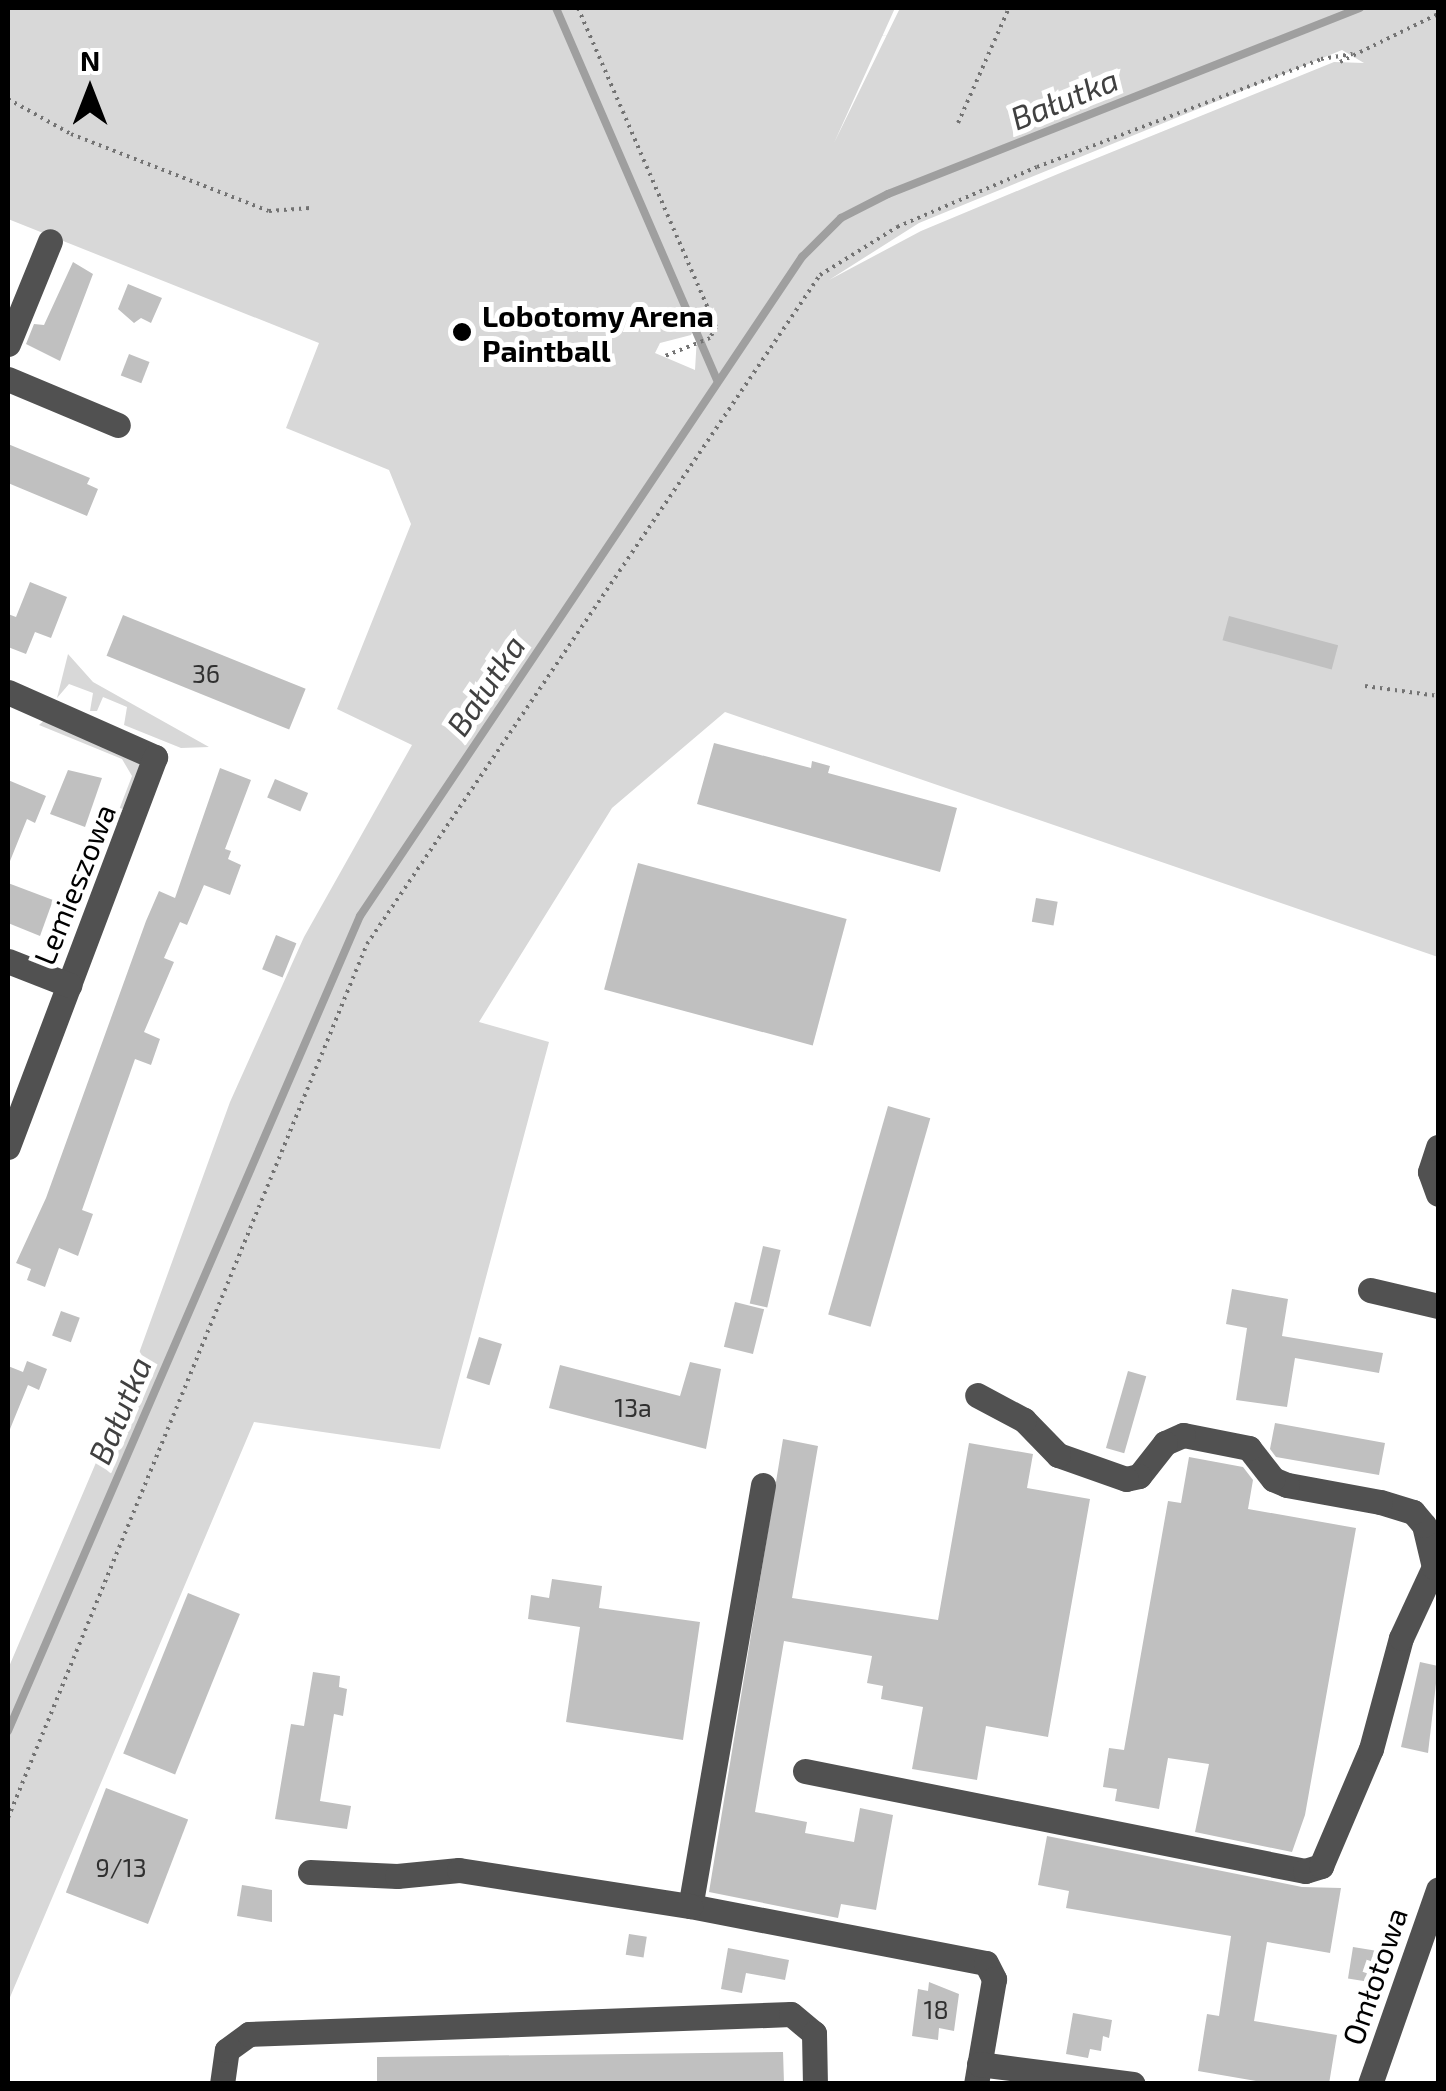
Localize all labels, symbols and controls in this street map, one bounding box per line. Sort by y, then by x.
north arrow [40,40,140,140]
text: N [80,43,100,77]
water label: Bałutka [1005,59,1123,137]
place label: Lobotomy Arena Paintball [482,297,715,368]
marker: Lobotomy Arena Paintball [451,321,473,343]
water label: Bałutka [438,628,532,742]
house number: 36 [192,658,220,688]
street label: Lemieszowa [25,799,123,969]
water label: Bałutka [79,1351,159,1469]
house number: 13a [614,1392,652,1422]
house number: 9/13 [95,1852,147,1882]
street label: Omłotowa [1334,1903,1414,2049]
house number: 18 [923,1994,949,2024]

